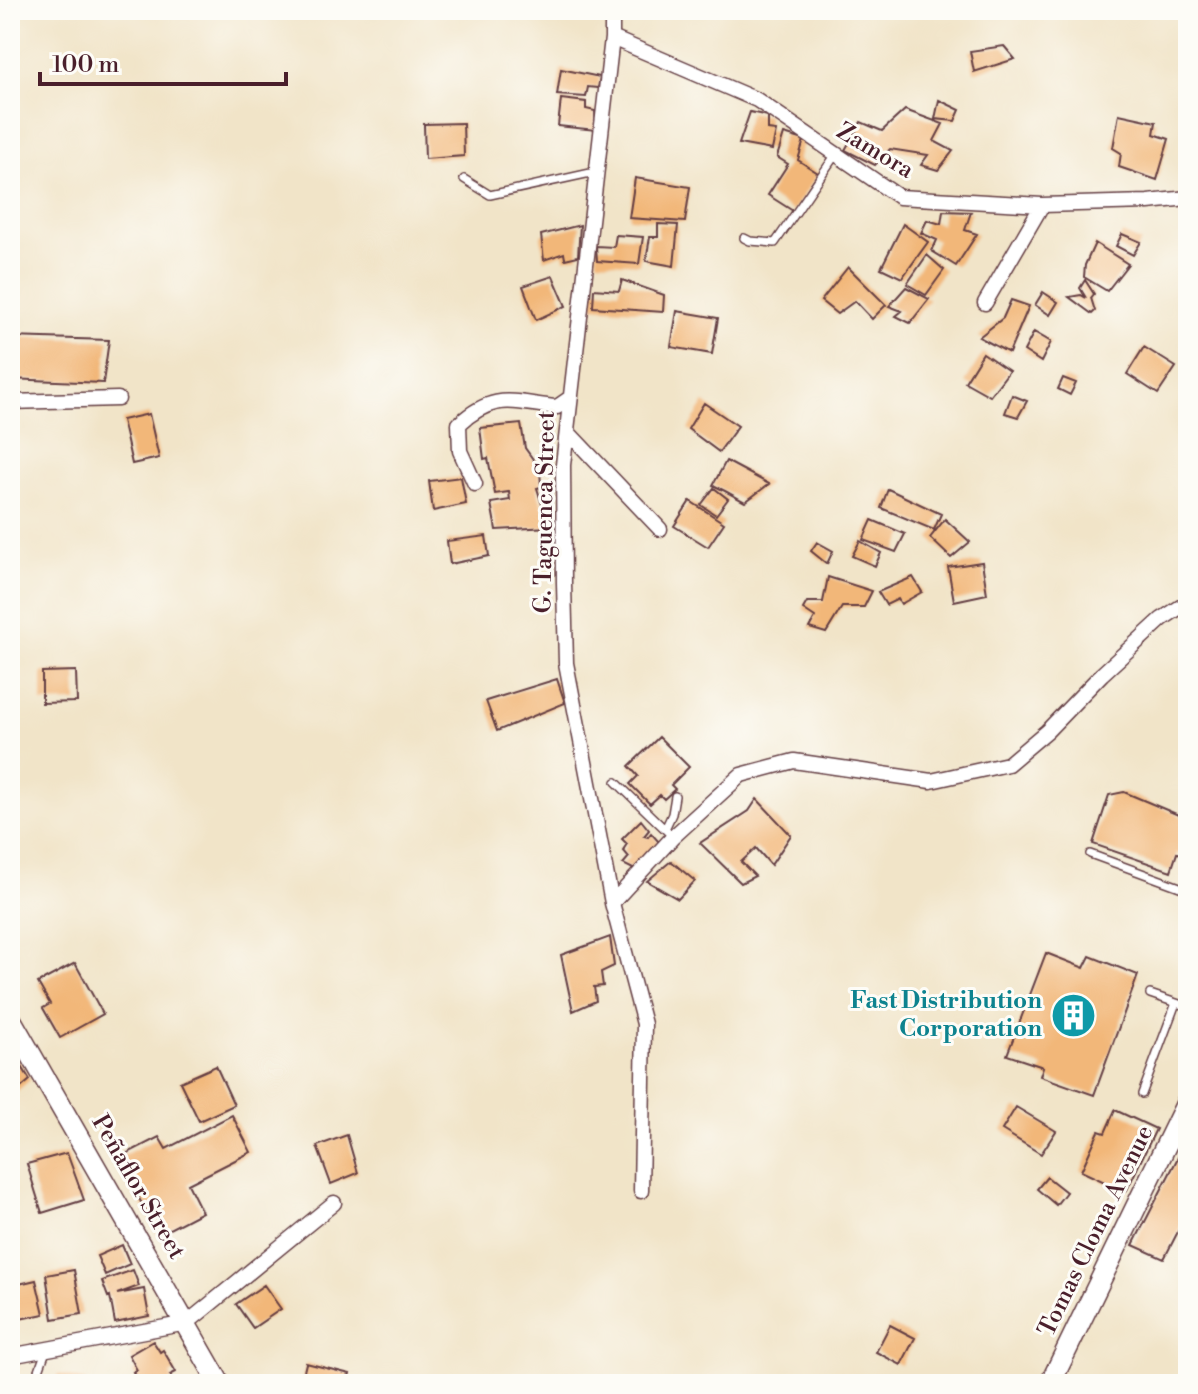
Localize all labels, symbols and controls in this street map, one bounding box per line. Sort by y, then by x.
scale bar [40,36,286,86]
text: 100 m [52,50,119,80]
street label: Zamora [831,116,920,186]
street label: G. Taguenca Street [528,410,562,614]
place label: Fast Distribution Corporation [850,986,1042,1044]
building icon: Fast Distribution Corporation [1049,991,1097,1039]
street label: Peñaflor Street [85,1109,192,1265]
street label: Tomas Cloma Avenue [1032,1121,1160,1341]

